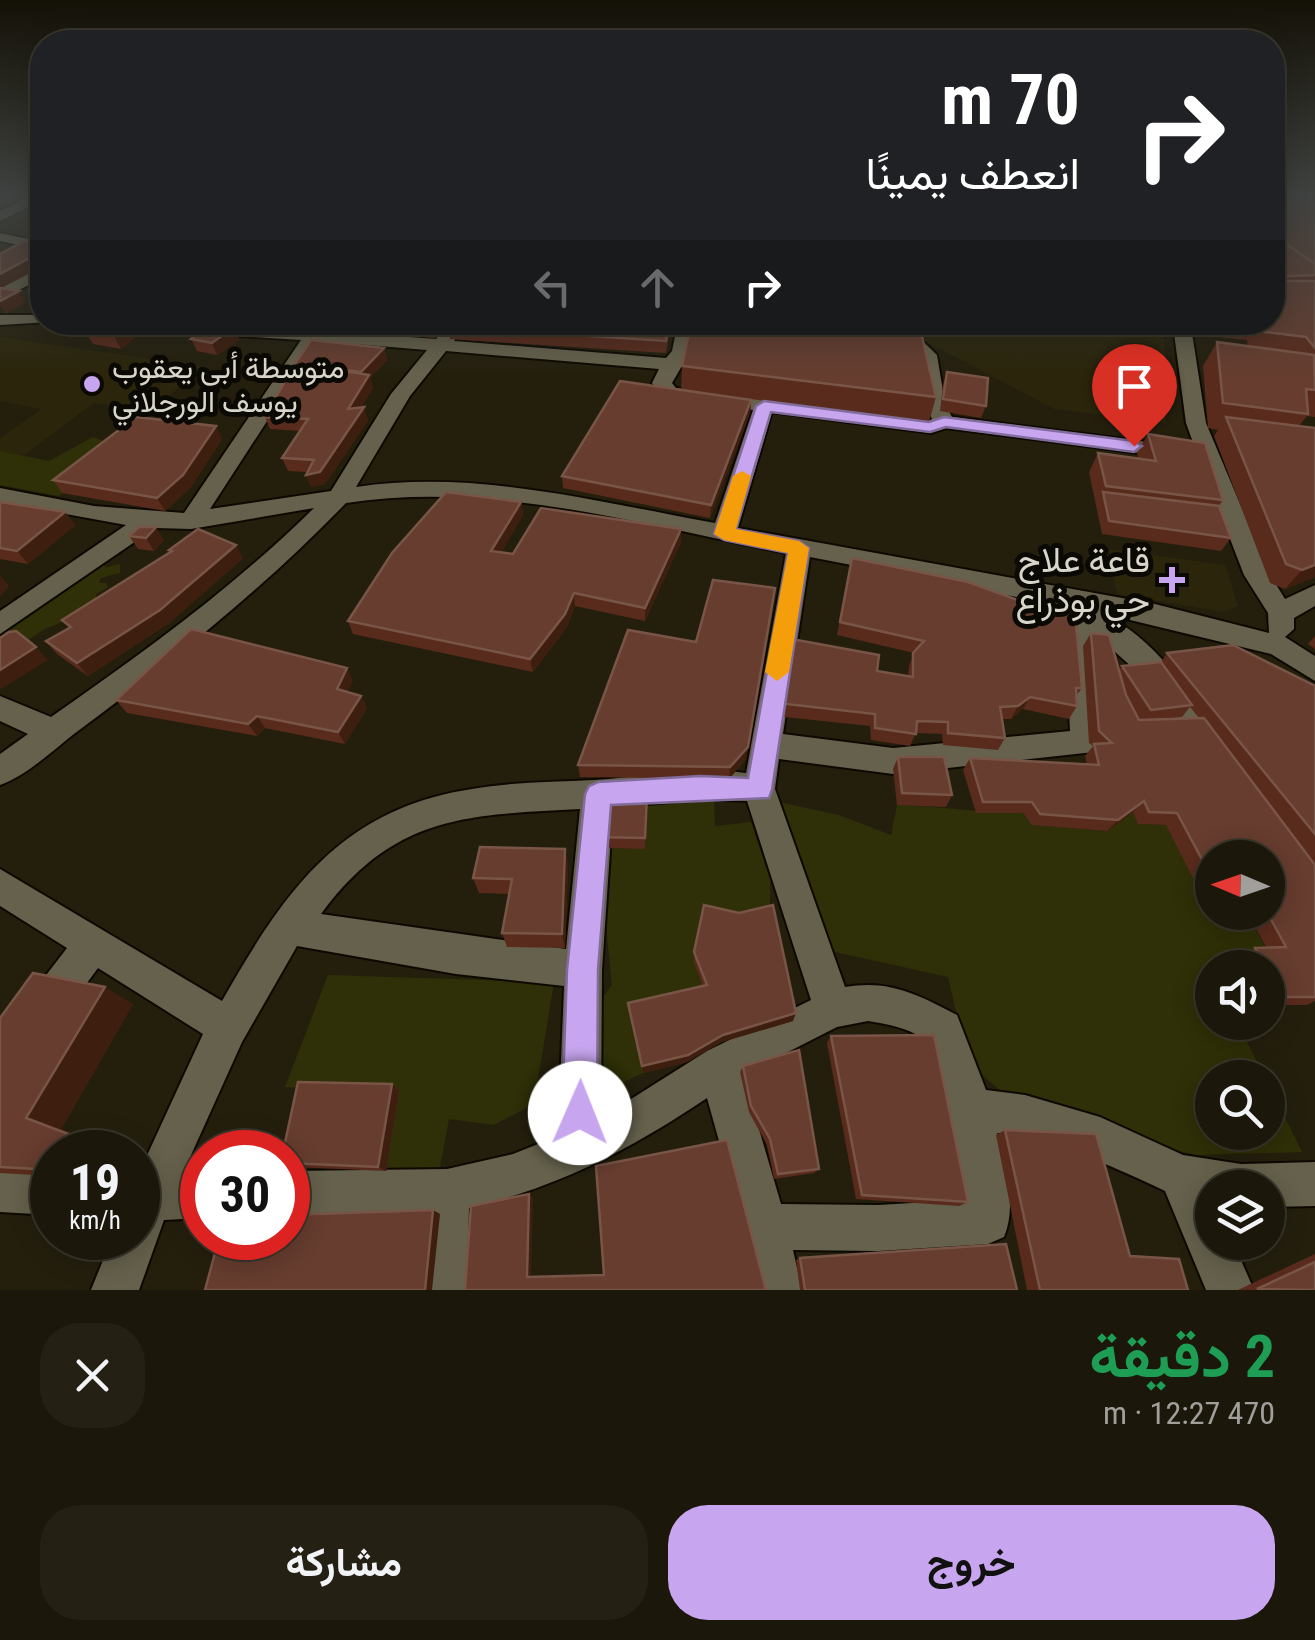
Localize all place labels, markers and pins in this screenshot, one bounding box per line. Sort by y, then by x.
pin [1092,344,1177,447]
place label: متوسطة أبي يعقوب يوسف الورجلاني [112,350,344,426]
marker: متوسطة أبي يعقوب يوسف الورجلاني [81,373,103,395]
place label: قاعة علاج حي بوذراع [1015,540,1150,629]
marker: قاعة علاج حي بوذراع [1159,567,1185,593]

